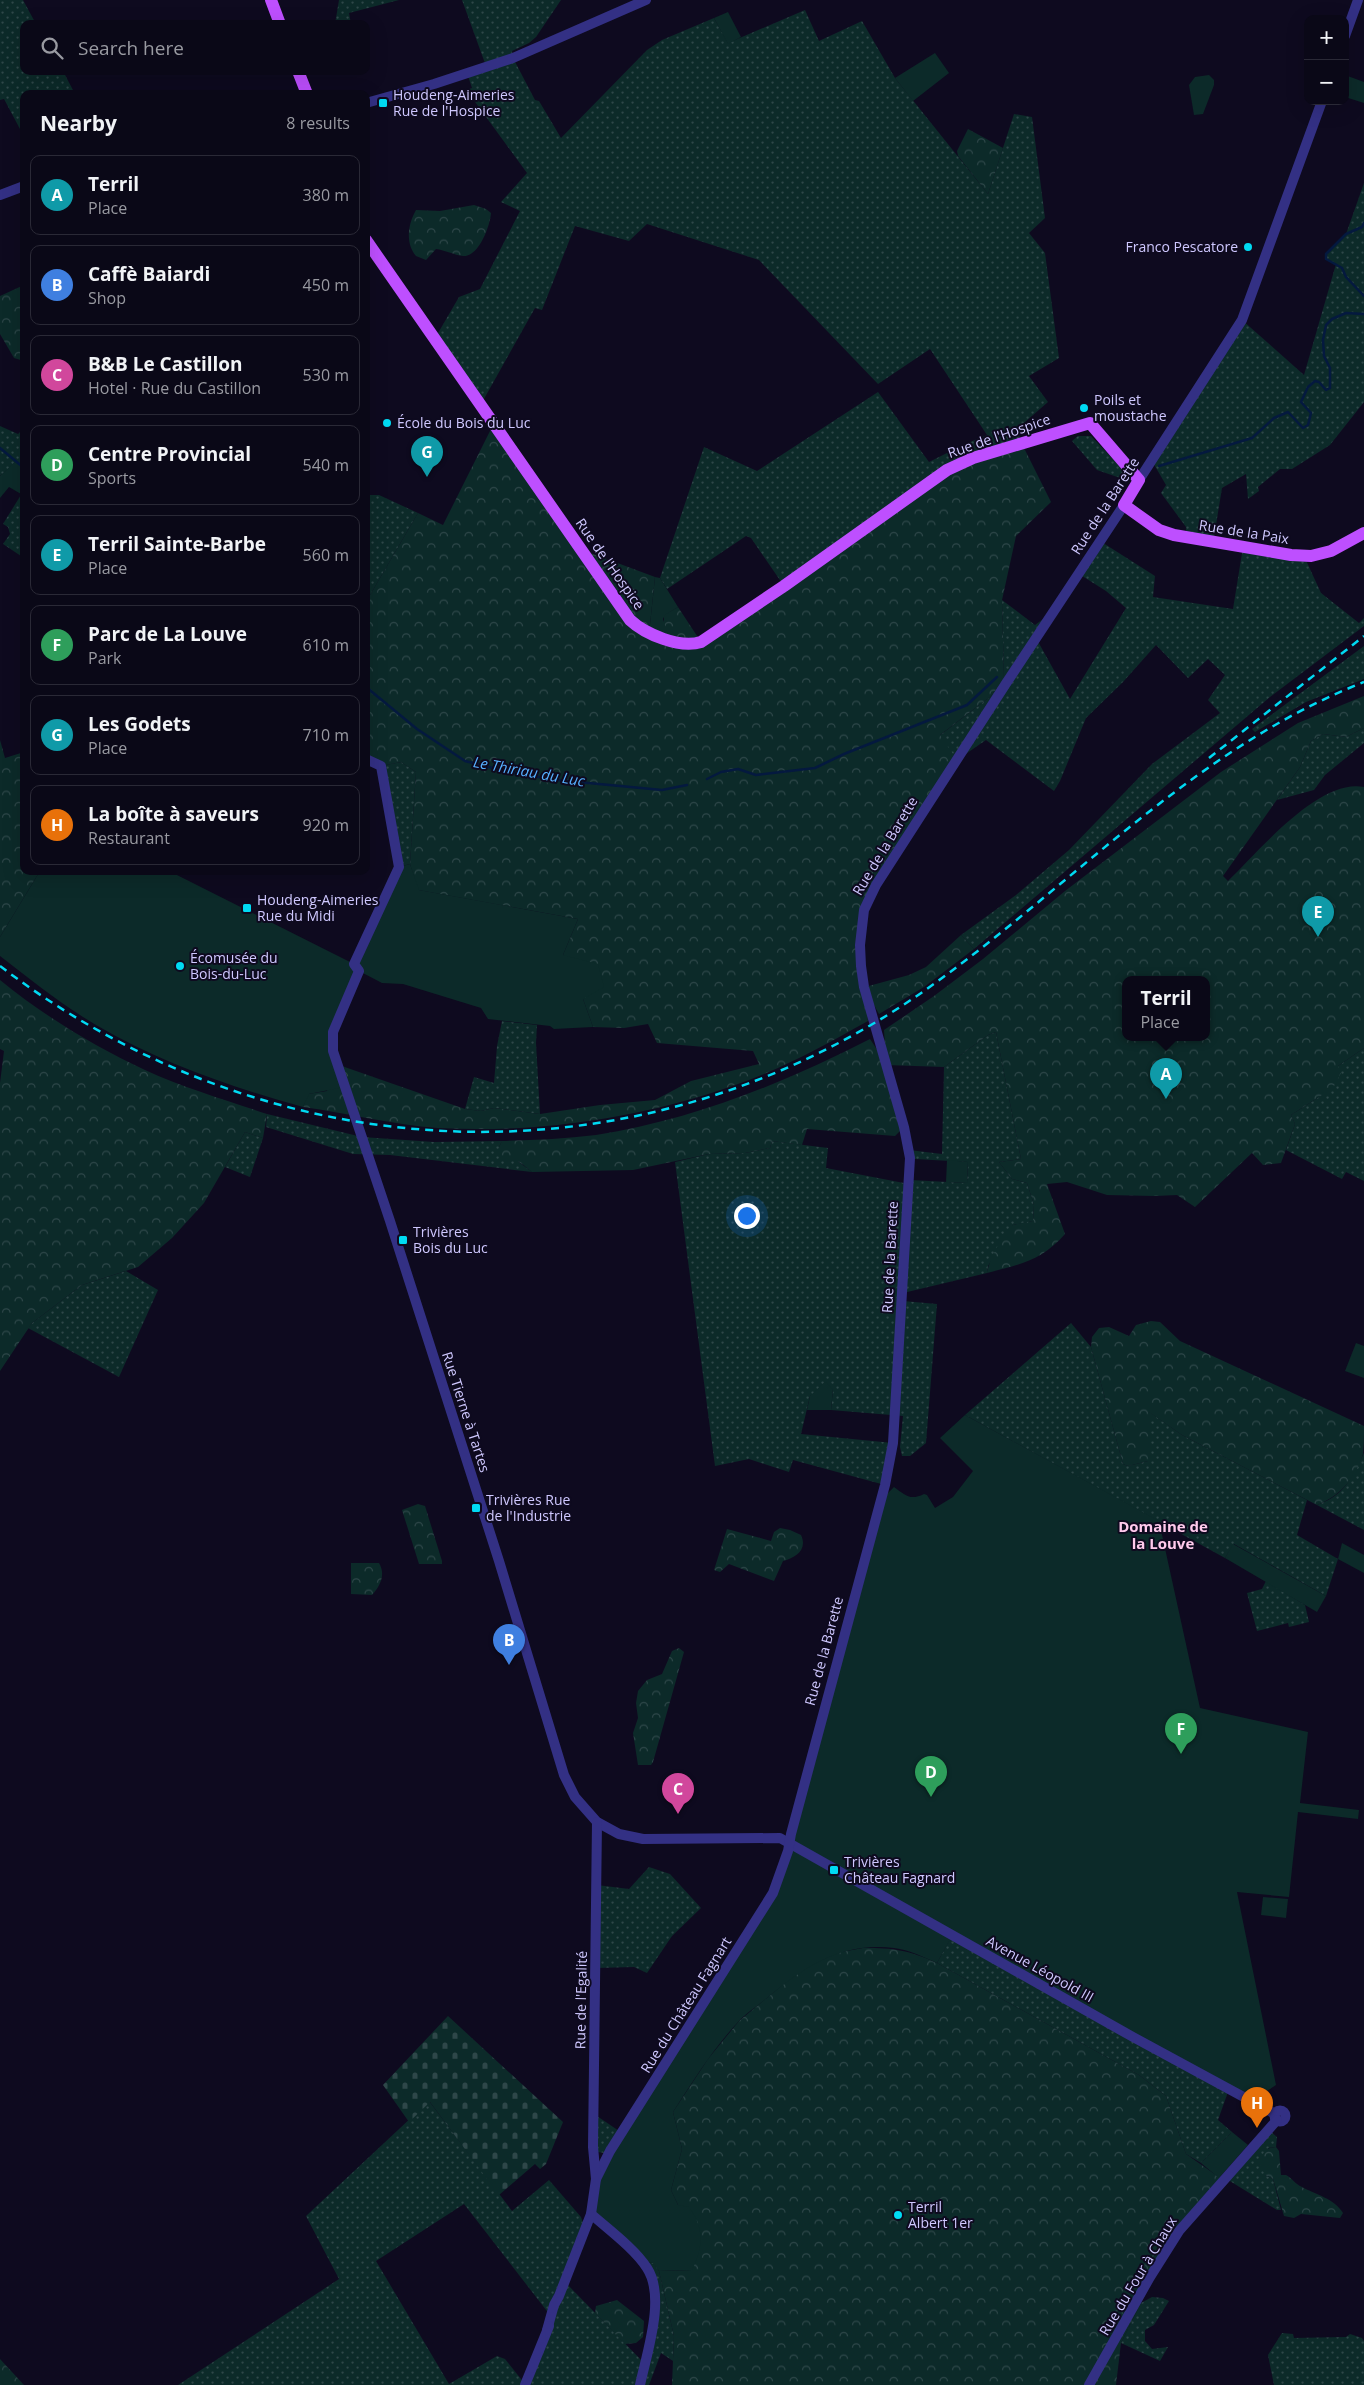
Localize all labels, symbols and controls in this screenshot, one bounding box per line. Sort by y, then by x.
map controls [1304,15,1349,105]
button: + [1304,15,1349,60]
search box [20,20,370,75]
icon: search [38,34,66,62]
text: Search here [78,35,184,61]
button: − [1304,60,1349,105]
place label: Houdeng-Aimeries Rue de l'Hospice [393,85,515,120]
marker: Houdeng-Aimeries Rue de l'Hospice [377,97,389,109]
text: Nearby [40,109,117,137]
text: 8 results [286,112,350,134]
text: Terril [88,171,139,197]
text: A [51,184,63,206]
text: 380 m [303,184,349,206]
text: Place [88,197,127,219]
place label: Franco Pescatore [1125,237,1238,256]
marker: Franco Pescatore [1242,241,1254,253]
text: Caffè Baiardi [88,261,210,287]
text: B [52,274,62,296]
text: 450 m [303,274,349,296]
text: Shop [88,287,126,309]
text: B&B Le Castillon [88,351,243,377]
text: C [52,364,62,386]
text: 530 m [303,364,349,386]
text: Hotel · Rue du Castillon [88,377,261,399]
place label: Poils et moustache [1094,390,1167,425]
marker: Poils et moustache [1078,402,1090,414]
street label: Rue de l'Hospice [945,409,1053,462]
place label: École du Bois du Luc [397,413,531,432]
marker: École du Bois du Luc [381,417,393,429]
pin: G [411,436,443,477]
text: Centre Provincial [88,441,251,467]
street label: Rue de la Barette [1066,453,1143,558]
text: D [51,454,63,476]
text: 540 m [303,454,349,476]
text: Sports [88,467,136,489]
street label: Rue de l'Hospice [572,514,649,613]
street label: Rue de la Paix [1198,515,1291,548]
text: Terril Sainte-Barbe [88,531,266,557]
text: E [53,544,61,566]
text: 560 m [303,544,349,566]
text: Place [88,557,127,579]
text: Parc de La Louve [88,621,247,647]
text: F [53,634,61,656]
text: 610 m [303,634,349,656]
text: Park [88,647,121,669]
text: Les Godets [88,711,191,737]
text: G [51,724,63,746]
text: 710 m [303,724,349,746]
text: Place [88,737,127,759]
water label: Le Thiriau du Luc [472,751,587,791]
street label: Rue de la Barette [848,793,922,899]
text: La boîte à saveurs [88,801,259,827]
text: H [51,814,63,836]
text: 920 m [303,814,349,836]
text: Restaurant [88,827,170,849]
place label: Houdeng-Aimeries Rue du Midi [257,890,379,925]
pin: E [1302,896,1334,937]
marker: Houdeng-Aimeries Rue du Midi [241,902,253,914]
place label: Écomusée du Bois-du-Luc [190,948,278,983]
marker: Écomusée du Bois-du-Luc [174,960,186,972]
popup [1122,976,1210,1041]
text: Terril [1140,985,1192,1011]
text: Place [1140,1011,1180,1033]
pin: A [1150,1058,1182,1099]
street label: Rue de la Barette [877,1200,902,1313]
your location [734,1203,760,1229]
place label: Trivières Bois du Luc [413,1222,488,1257]
marker: Trivières Bois du Luc [397,1234,409,1246]
street label: Rue Tierne à Tartes [438,1349,495,1475]
place label: Trivières Rue de l'Industrie [486,1490,571,1525]
marker: Trivières Rue de l'Industrie [470,1502,482,1514]
district label: Domaine de la Louve [1118,1516,1208,1553]
street label: Rue de la Barette [800,1594,847,1707]
pin: B [493,1624,525,1665]
pin: F [1165,1713,1197,1754]
pin: D [915,1756,947,1797]
pin: C [662,1773,694,1814]
place label: Trivières Château Fagnard [844,1852,955,1887]
marker: Trivières Château Fagnard [828,1864,840,1876]
street label: Avenue Léopold III [983,1931,1098,2006]
street label: Rue du Château Fagnart [636,1933,735,2076]
street label: Rue de l'Egalité [570,1950,591,2049]
pin: H [1241,2087,1273,2128]
place label: Terril Albert 1er [908,2197,973,2232]
marker: Terril Albert 1er [892,2209,904,2221]
street label: Rue du Four à Chaux [1095,2212,1181,2339]

